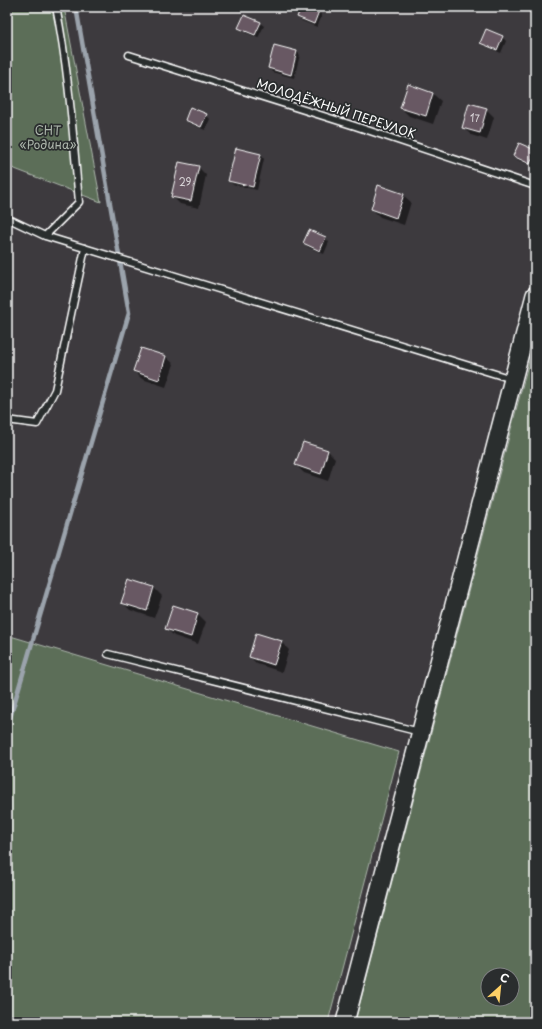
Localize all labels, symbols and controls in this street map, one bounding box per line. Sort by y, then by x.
street label: МОЛОДЁЖНЫЙ ПЕРЕУЛОК [254,74,418,142]
house number: 17 [470,110,481,125]
park label: СНТ «Родина» [20,121,77,153]
house number: 29 [179,174,192,189]
north arrow [480,967,520,1007]
text: С [497,968,512,987]

